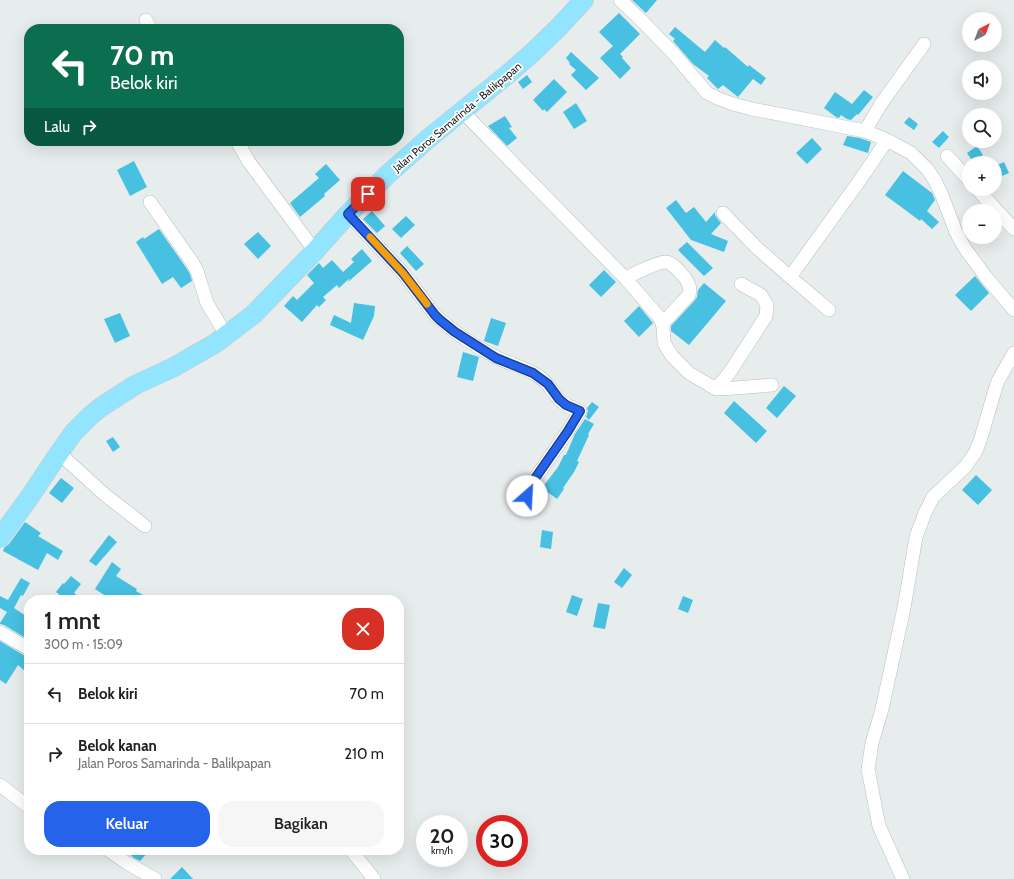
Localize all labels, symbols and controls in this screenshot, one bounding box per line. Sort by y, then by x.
north arrow [962,12,1002,52]
map controls [962,12,1002,244]
text: 70 m [110,38,174,72]
icon: left [44,40,96,92]
street label: Jalan Poros Samarinda - Balikpapan [389,59,524,176]
button: sound [962,60,1002,100]
text: Belok kiri [110,72,178,94]
button: search [962,108,1002,148]
icon: right [78,116,100,138]
text: Lalu [44,118,70,136]
button: + [962,156,1002,196]
pin [351,177,385,211]
icon: arrive [357,183,379,205]
button: − [962,204,1002,244]
position arrow [506,475,548,517]
text: 1 mnt [44,606,100,635]
button: close [342,608,384,650]
text: 300 m · 15:09 [44,636,123,652]
icon: left [44,683,66,705]
text: Belok kiri [78,685,138,703]
text: 70 m [350,685,384,703]
text: Belok kanan [78,737,157,755]
icon: right [44,743,66,765]
text: 210 m [344,745,384,763]
text: Jalan Poros Samarinda - Balikpapan [78,755,271,771]
button: Keluar [44,801,210,847]
button: Bagikan [218,801,384,847]
speed limit sign: 30 [476,815,528,867]
text: 20 [430,824,454,848]
text: km/h [431,844,453,857]

